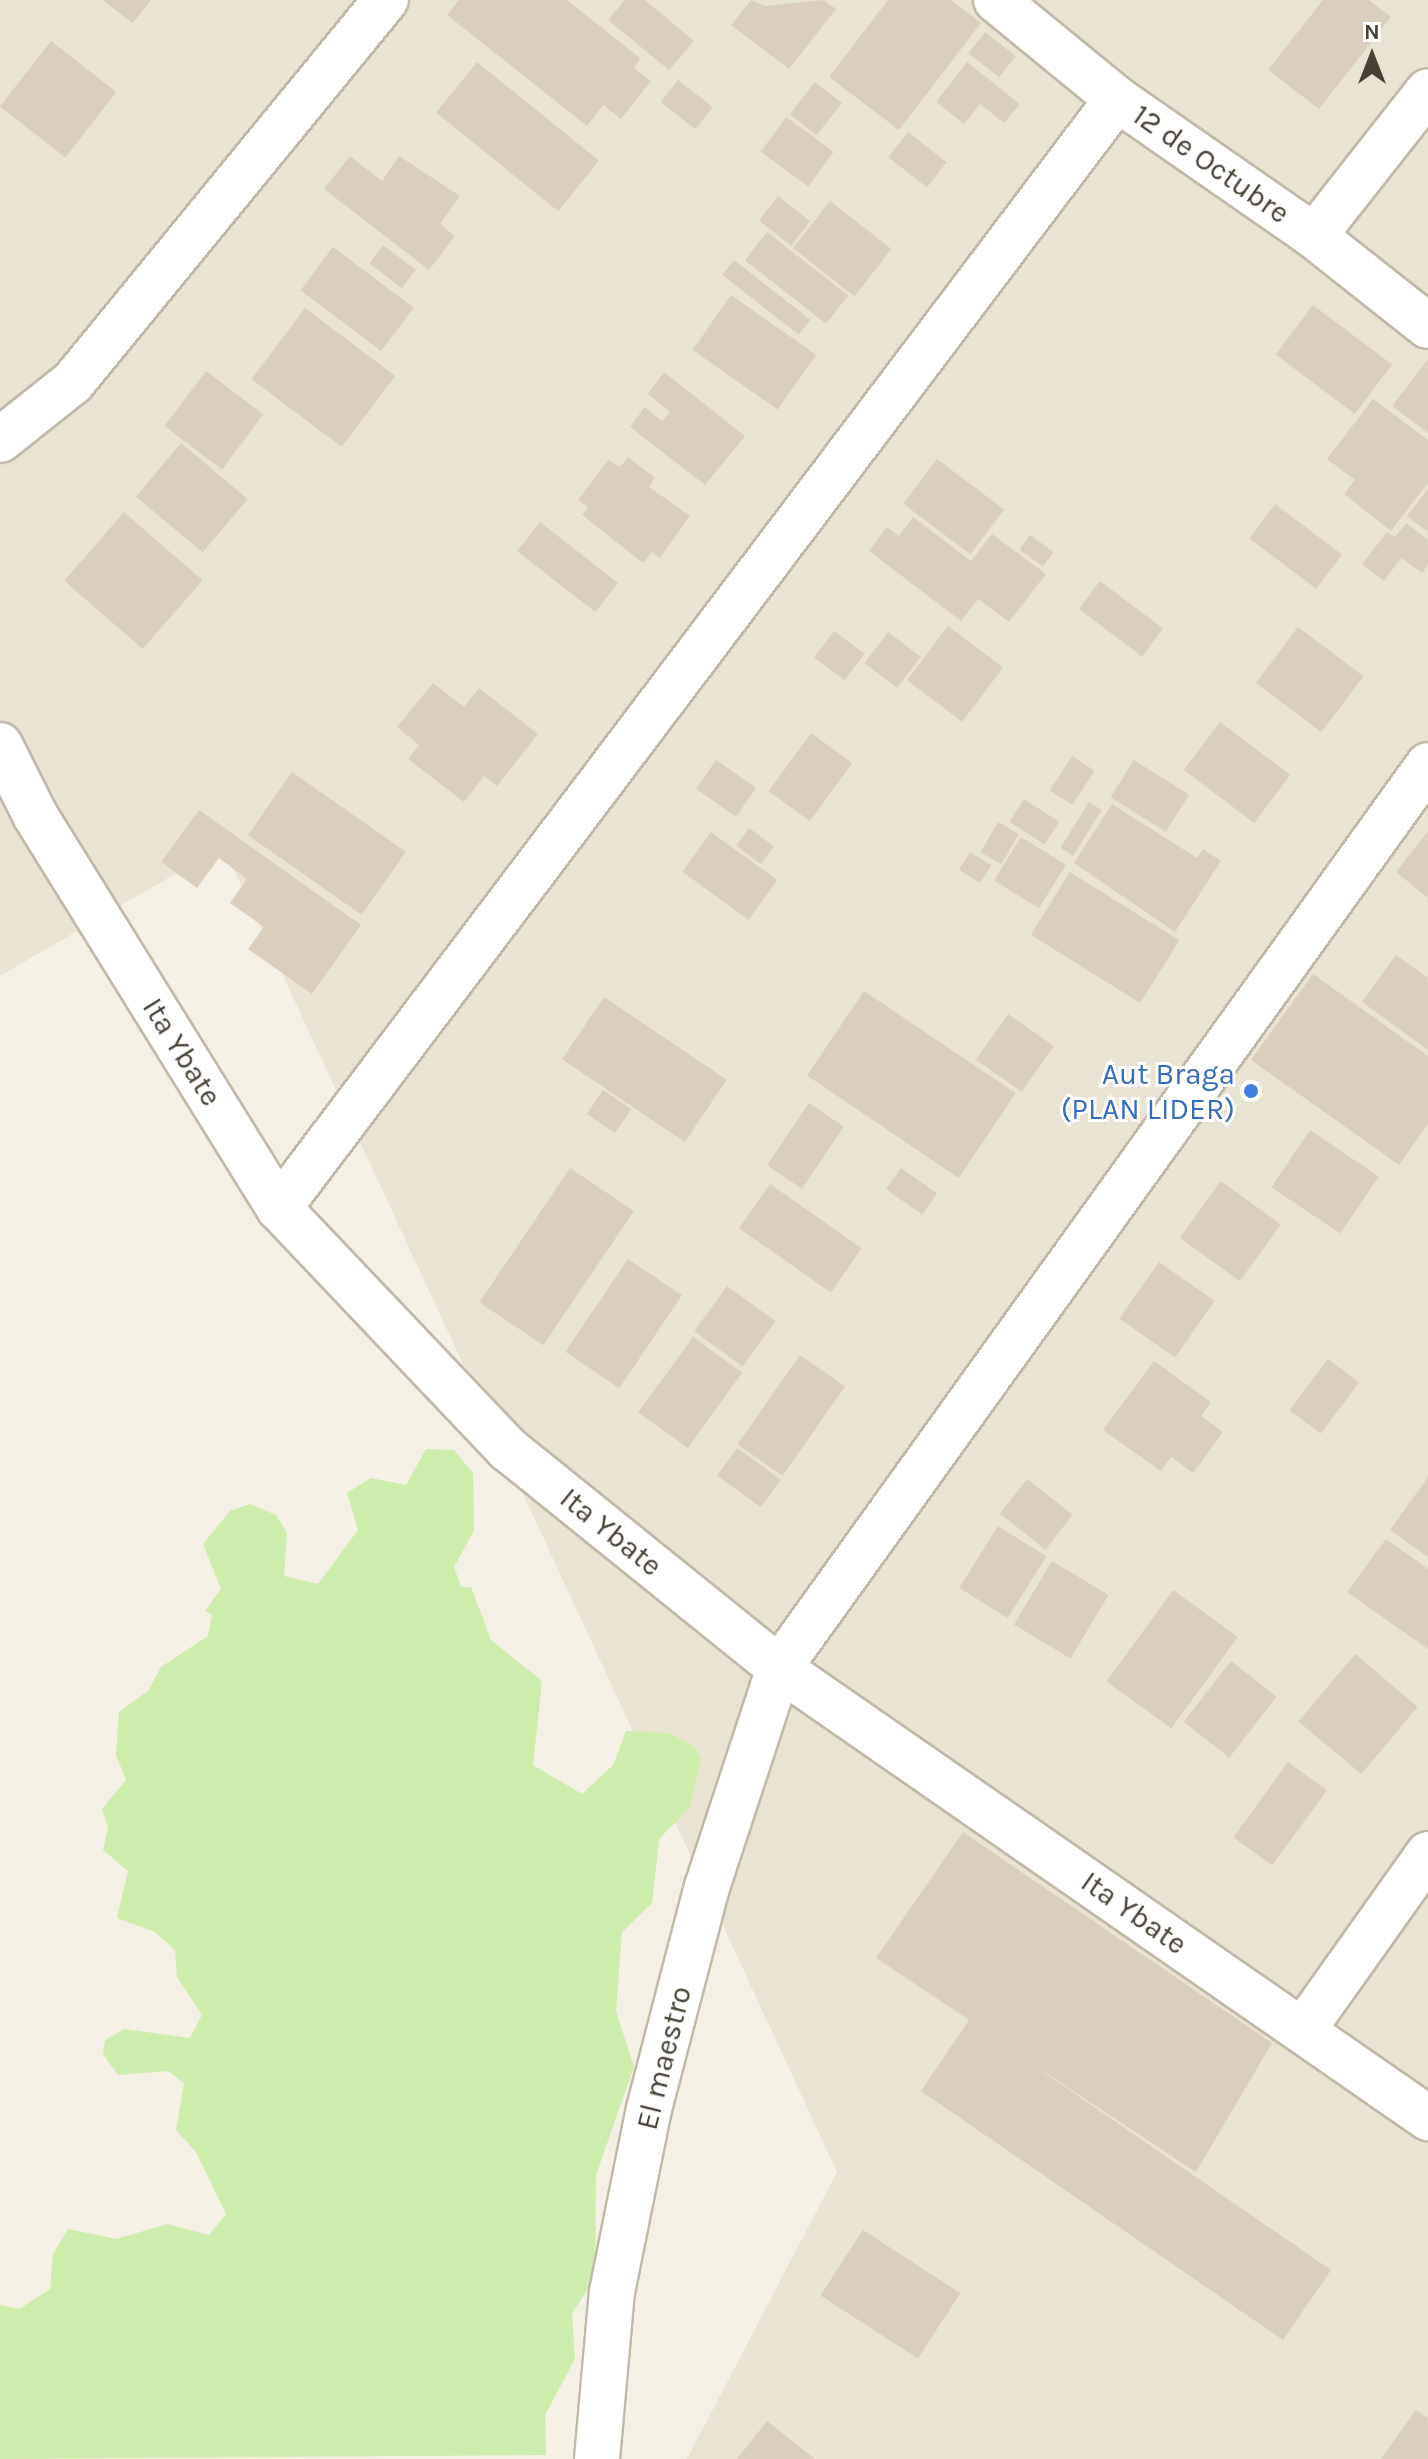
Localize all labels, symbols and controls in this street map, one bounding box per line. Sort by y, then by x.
north arrow [1332,16,1412,96]
text: N [1364,19,1380,45]
street label: 12 de Octubre [1126,97,1296,231]
street label: Ita Ybate [135,991,229,1113]
place label: Aut Braga (PLAN LIDER) [1061,1056,1235,1126]
marker: Aut Braga (PLAN LIDER) [1242,1082,1260,1100]
street label: Ita Ybate [553,1480,669,1584]
street label: Ita Ybate [1074,1864,1194,1962]
street label: El maestro [629,1982,699,2134]

